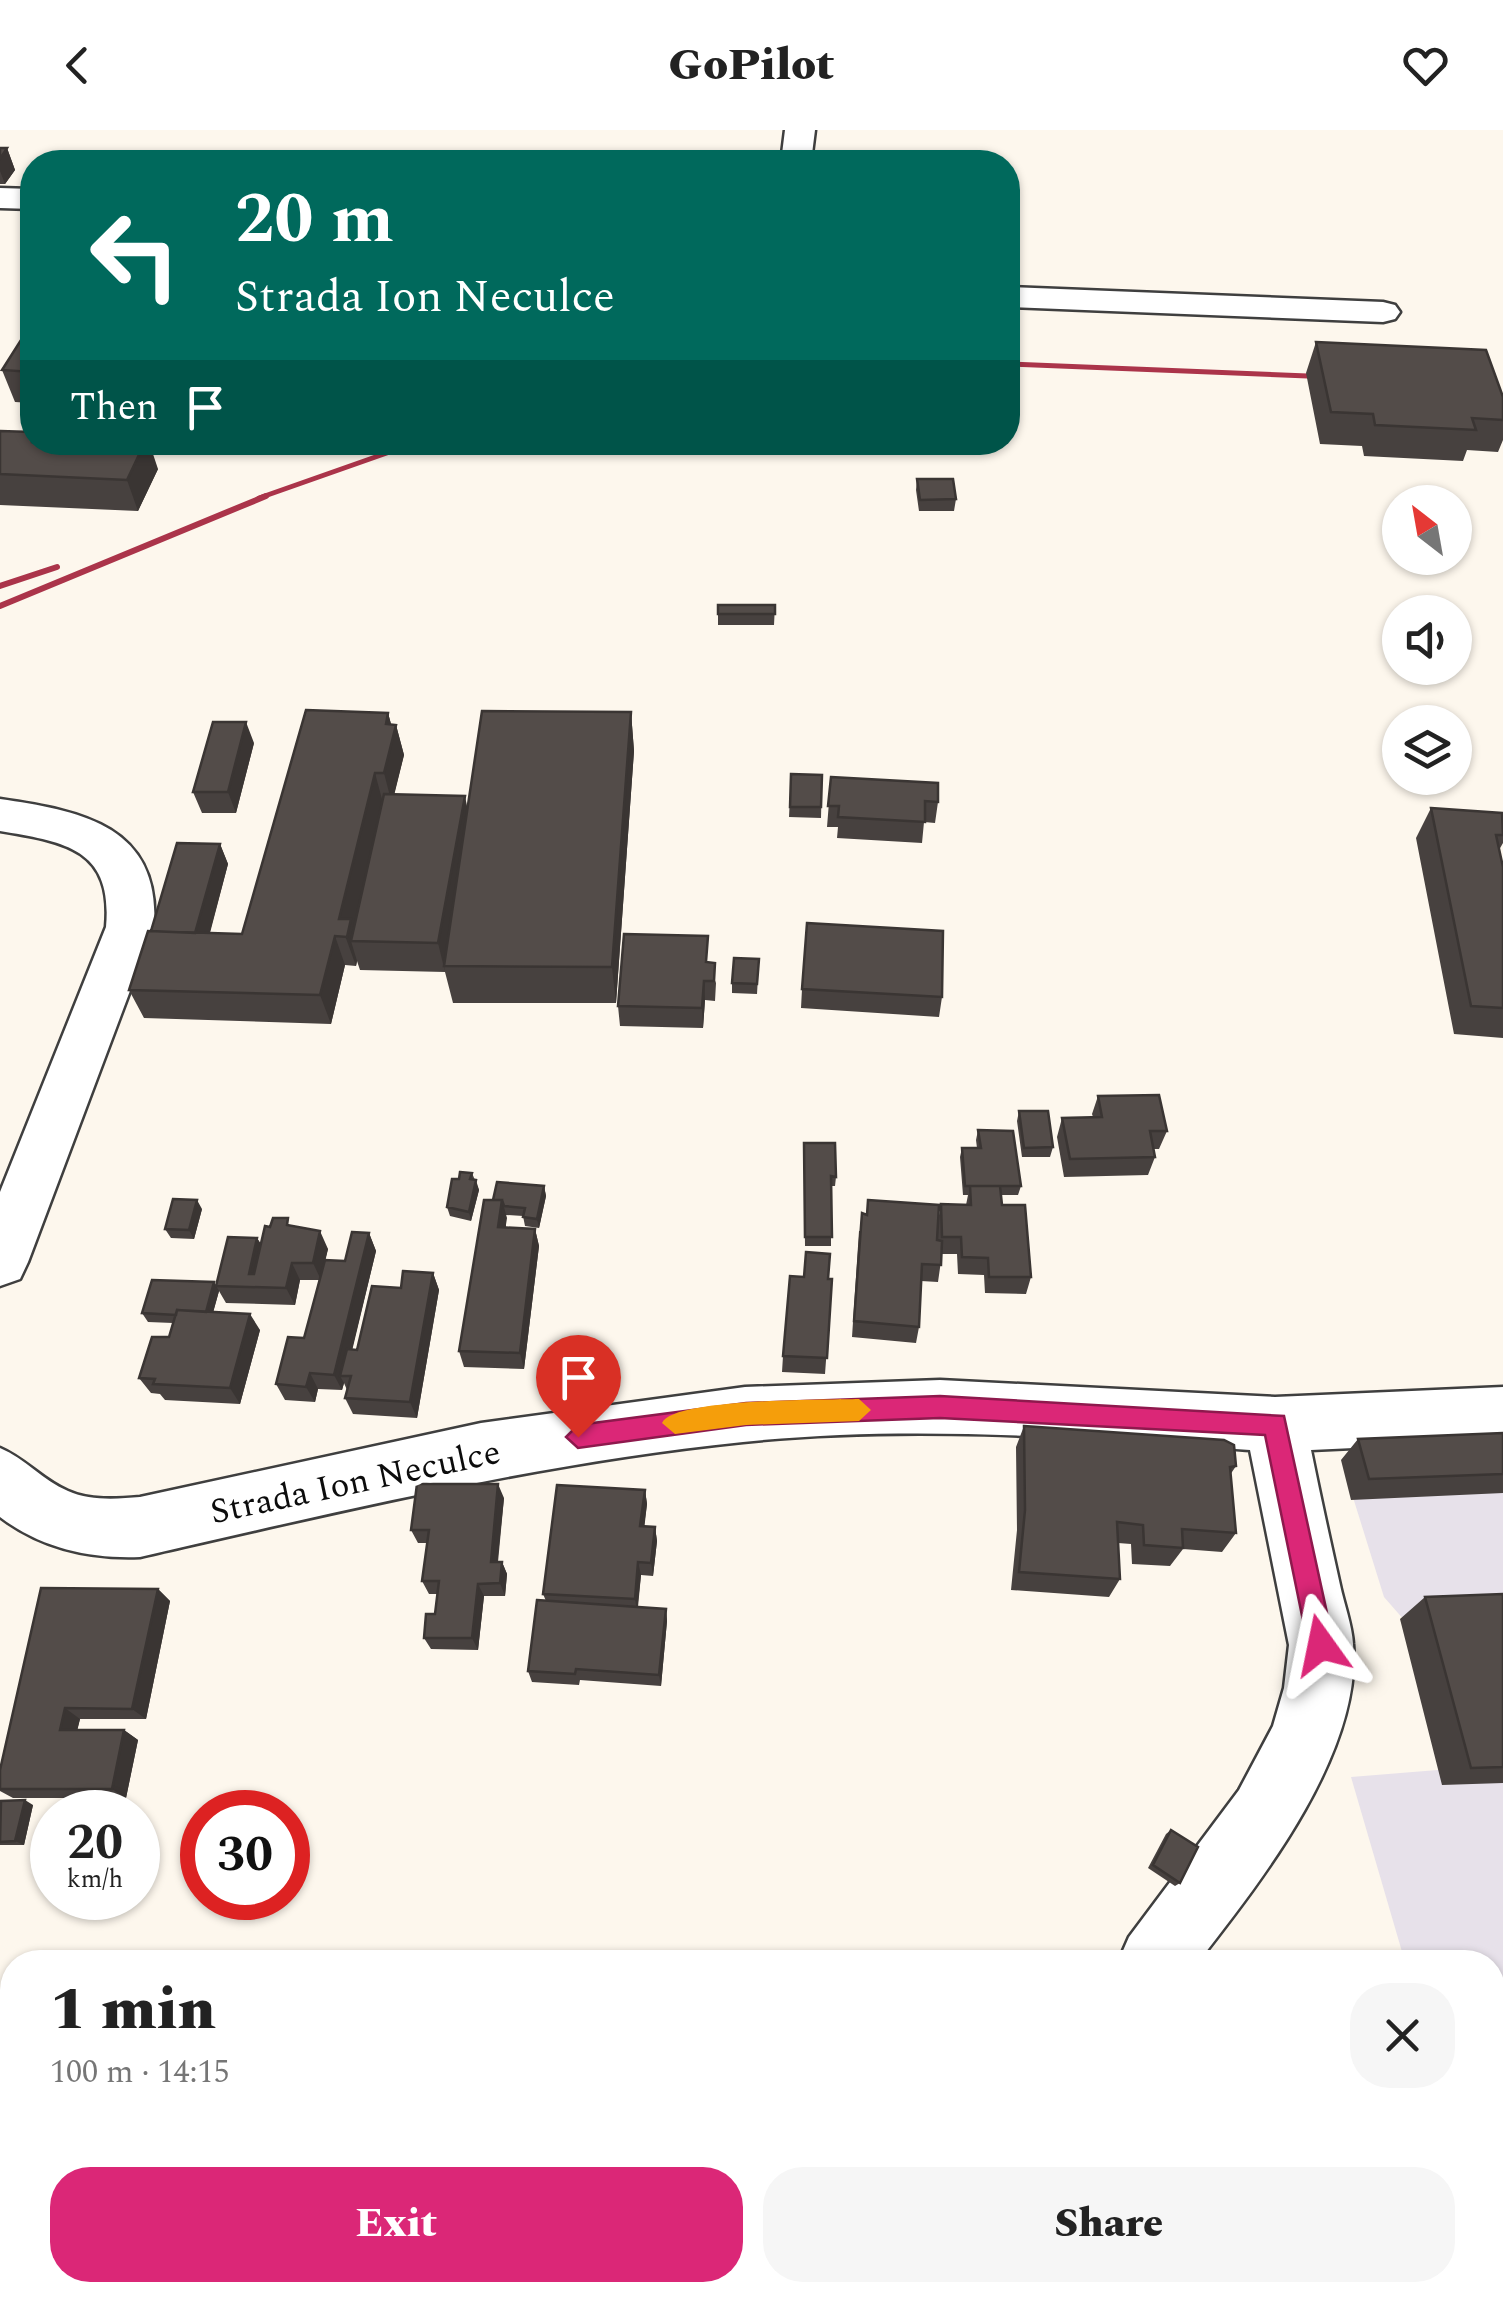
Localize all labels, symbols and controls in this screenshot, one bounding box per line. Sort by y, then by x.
text: GoPilot [669,31,834,100]
icon: back [50,38,105,93]
icon: heart [1398,38,1453,93]
text: 20 m [235,167,394,273]
icon: left [70,190,200,320]
text: Strada Ion Neculce [235,263,615,332]
text: Then [70,379,158,437]
icon: arrive [178,380,233,435]
north arrow [1382,485,1472,575]
map controls [1382,485,1472,795]
button: sound [1382,595,1472,685]
button: layers [1382,705,1472,795]
pin [536,1335,621,1438]
icon: arrive [551,1350,606,1405]
street label: Strada Ion Neculce [205,1426,505,1539]
position arrow [1269,1593,1373,1697]
speed limit sign: 30 [180,1790,310,1920]
text: 20 [67,1805,123,1881]
text: km/h [67,1861,123,1899]
text: 1 min [50,1964,216,2056]
button: close [1350,1983,1455,2088]
text: 100 m · 14:15 [50,2048,230,2097]
button: Exit [50,2167,743,2282]
button: Share [763,2167,1455,2282]

